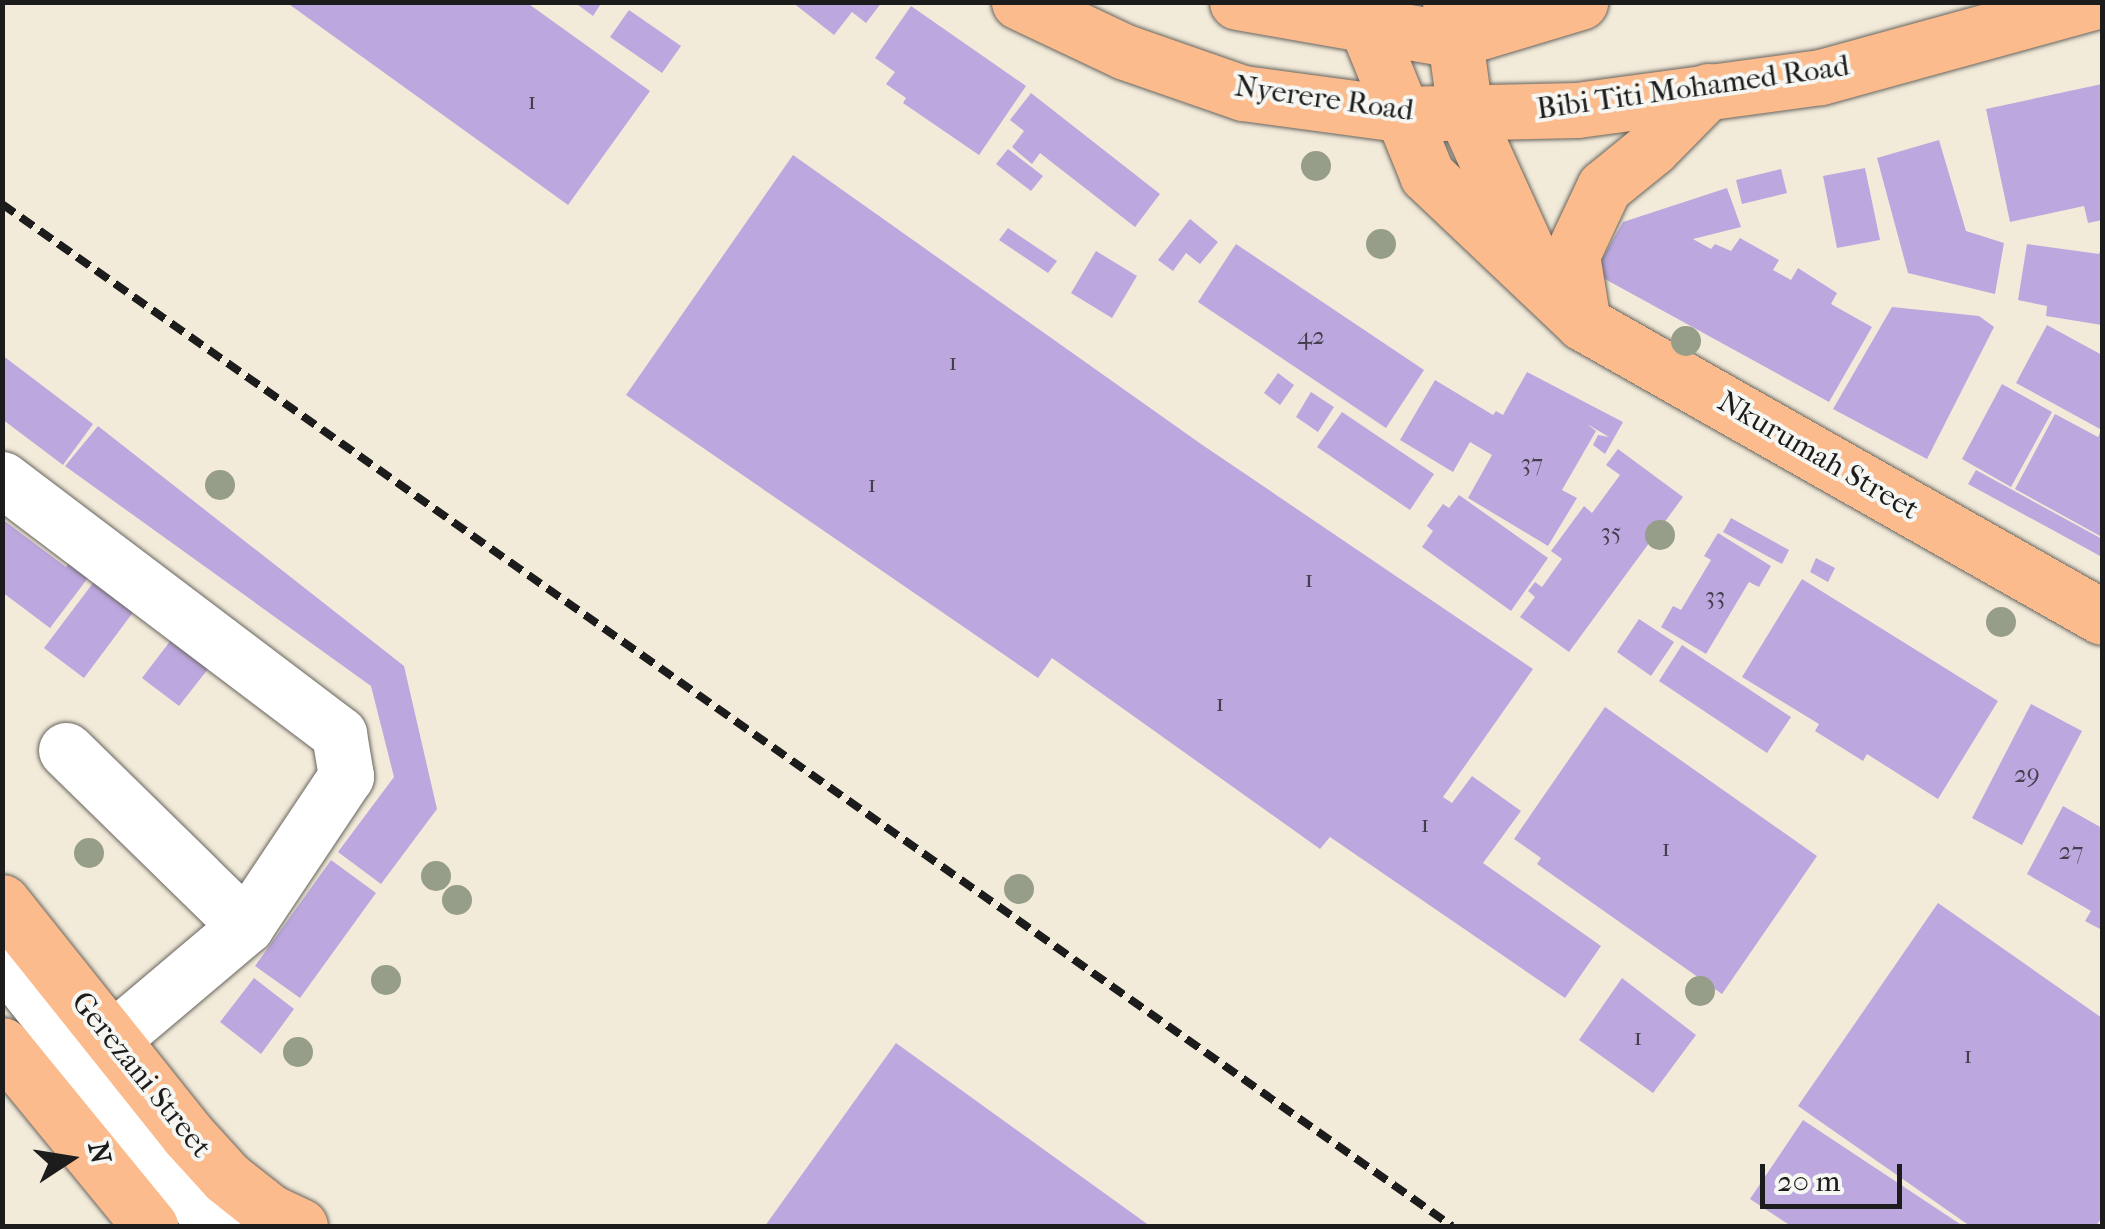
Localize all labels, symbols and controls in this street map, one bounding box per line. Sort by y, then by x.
street label: Bibi Titi Mohamed Road [1534,48,1852,128]
street label: Nyerere Road [1232,69,1416,129]
house number: 1 [528,86,536,116]
house number: 42 [1297,321,1325,351]
house number: 1 [949,347,957,377]
street label: Nkurumah Street [1711,384,1925,528]
house number: 37 [1521,448,1543,478]
house number: 1 [868,469,876,499]
house number: 35 [1600,517,1622,547]
house number: 1 [1305,564,1313,594]
house number: 33 [1705,581,1725,611]
house number: 1 [1216,688,1224,718]
house number: 29 [2014,759,2040,789]
house number: 1 [1421,809,1429,839]
house number: 1 [1662,833,1670,863]
house number: 27 [2059,836,2083,866]
street label: Gerezani Street [63,985,219,1165]
house number: 1 [1634,1022,1642,1052]
house number: 1 [1964,1040,1972,1070]
north arrow [20,1109,120,1209]
text: N [81,1139,118,1166]
scale bar [1765,1144,1908,1206]
text: 20 m [1777,1164,1840,1199]

